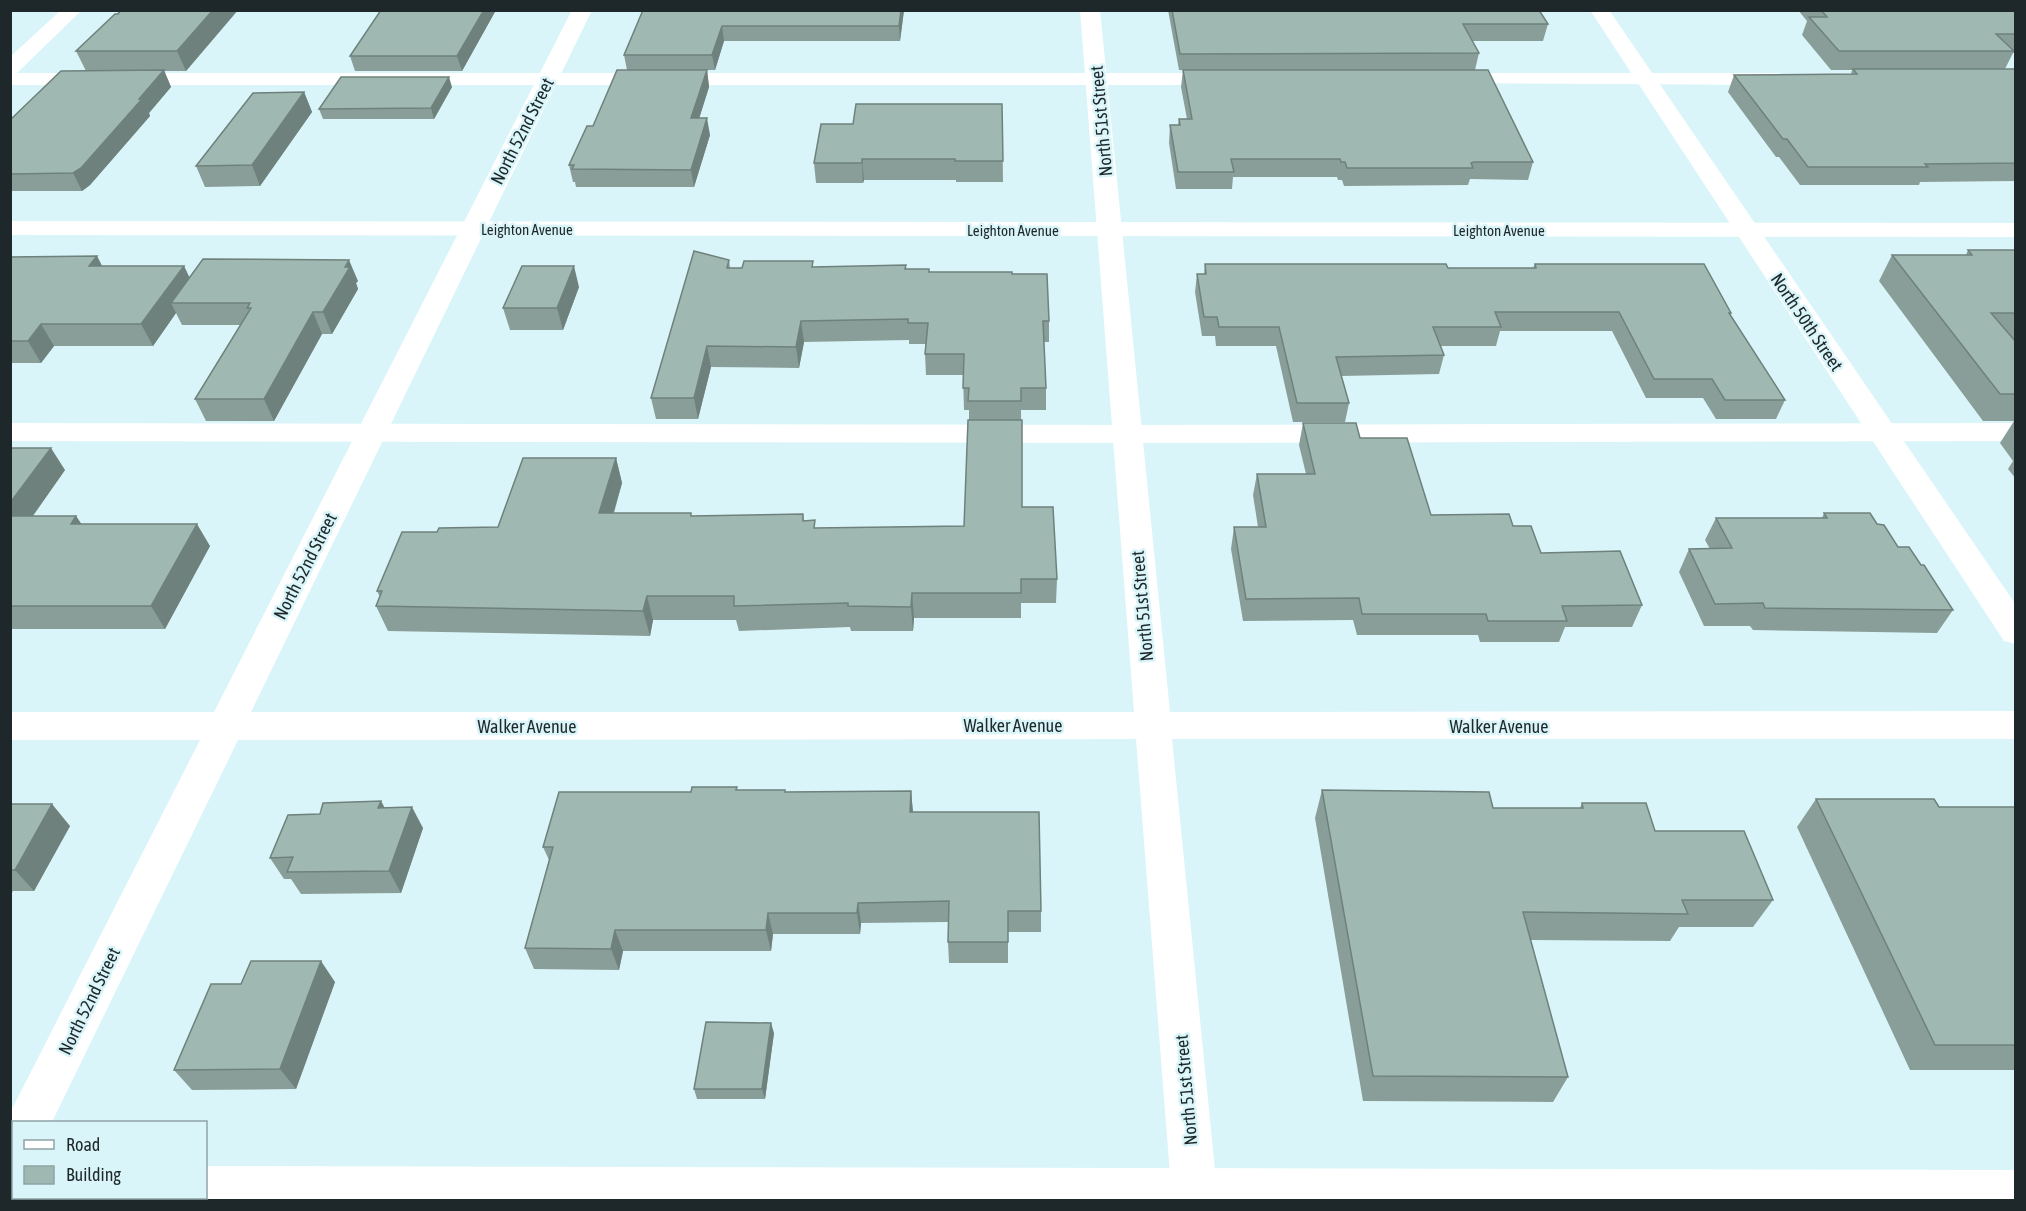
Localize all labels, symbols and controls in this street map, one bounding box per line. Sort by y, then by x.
street label: North 51st Street [1086,65,1116,177]
street label: North 52nd Street [486,74,558,188]
street label: Leighton Avenue [481,221,573,238]
street label: Leighton Avenue [967,222,1059,239]
street label: Leighton Avenue [1453,222,1545,239]
street label: North 50th Street [1767,269,1847,375]
street label: North 52nd Street [269,509,341,623]
street label: North 51st Street [1127,550,1157,662]
street label: Walker Avenue [964,715,1062,736]
street label: Walker Avenue [478,716,576,737]
street label: Walker Avenue [1450,716,1548,737]
street label: North 52nd Street [54,944,124,1058]
street label: North 51st Street [1171,1034,1201,1146]
legend [12,1121,207,1199]
text: Road [66,1134,100,1155]
text: Building [66,1164,121,1185]

